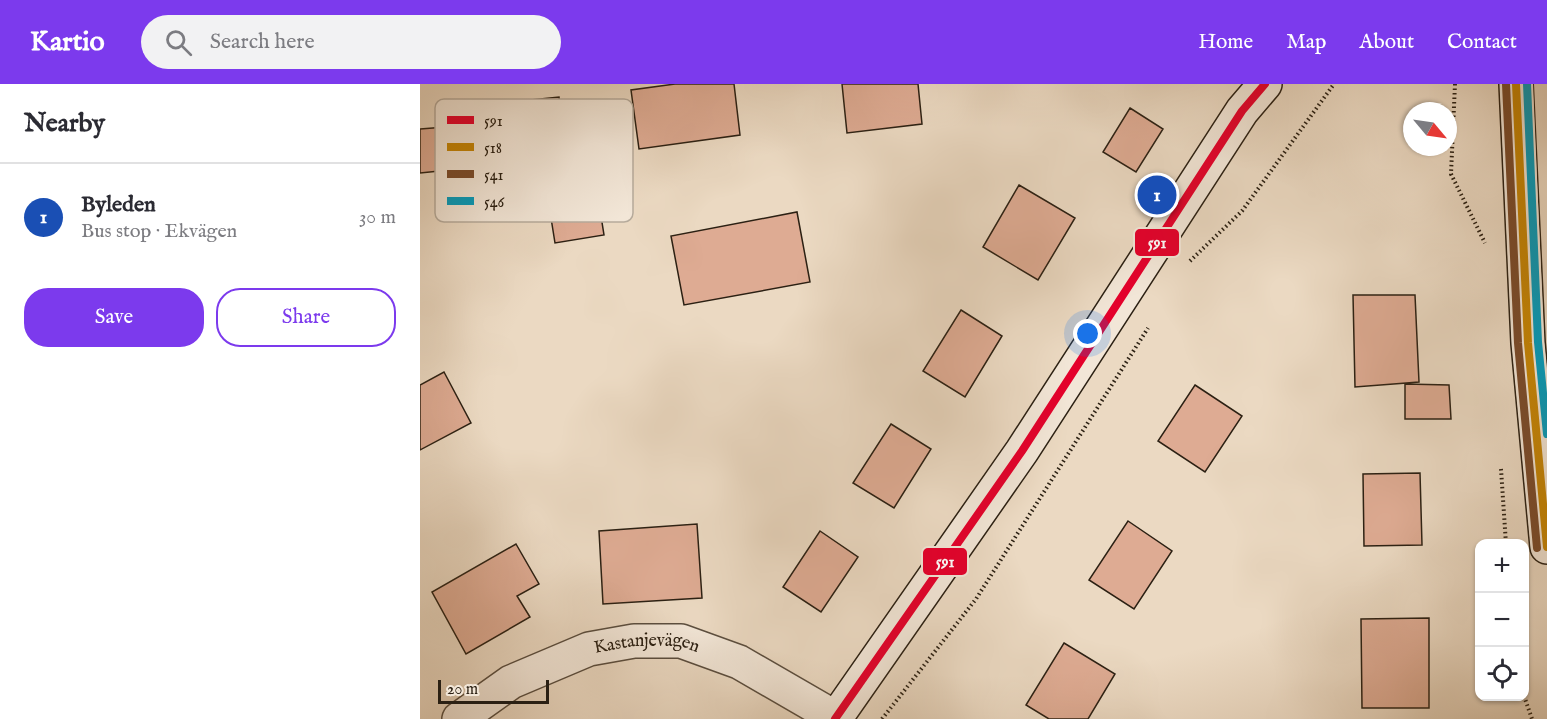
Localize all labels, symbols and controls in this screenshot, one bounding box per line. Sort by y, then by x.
search box [141,15,561,69]
text: Kartio [30,25,105,60]
icon: search [162,26,195,59]
text: Search here [210,28,315,56]
text: Home [1198,29,1253,56]
text: Map [1286,29,1326,56]
text: About [1359,29,1414,56]
text: Contact [1447,29,1517,56]
legend [435,99,633,222]
north arrow [1403,102,1457,156]
text: Nearby [24,107,105,140]
text: 591 [484,112,503,132]
text: 518 [484,139,502,159]
text: 541 [484,166,504,186]
pin: 1 [1138,172,1176,218]
text: Byleden [81,191,156,219]
text: 546 [484,193,505,213]
text: 1 [40,205,47,230]
text: 30 m [359,205,396,230]
text: Bus stop · Ekvägen [81,219,237,244]
line badge: 591 [1134,228,1180,257]
text: 591 [1148,234,1166,254]
button: Save [24,288,204,347]
button: Share [216,288,396,347]
your location [1073,319,1102,348]
map controls [1475,539,1529,701]
button: + [1475,539,1529,593]
line badge: 591 [922,547,968,576]
text: 591 [936,553,954,573]
button: − [1475,593,1529,647]
street label: Kastanjevägen [592,630,703,659]
button: locate [1475,647,1529,701]
scale bar [438,677,549,704]
text: 20 m [447,680,478,700]

